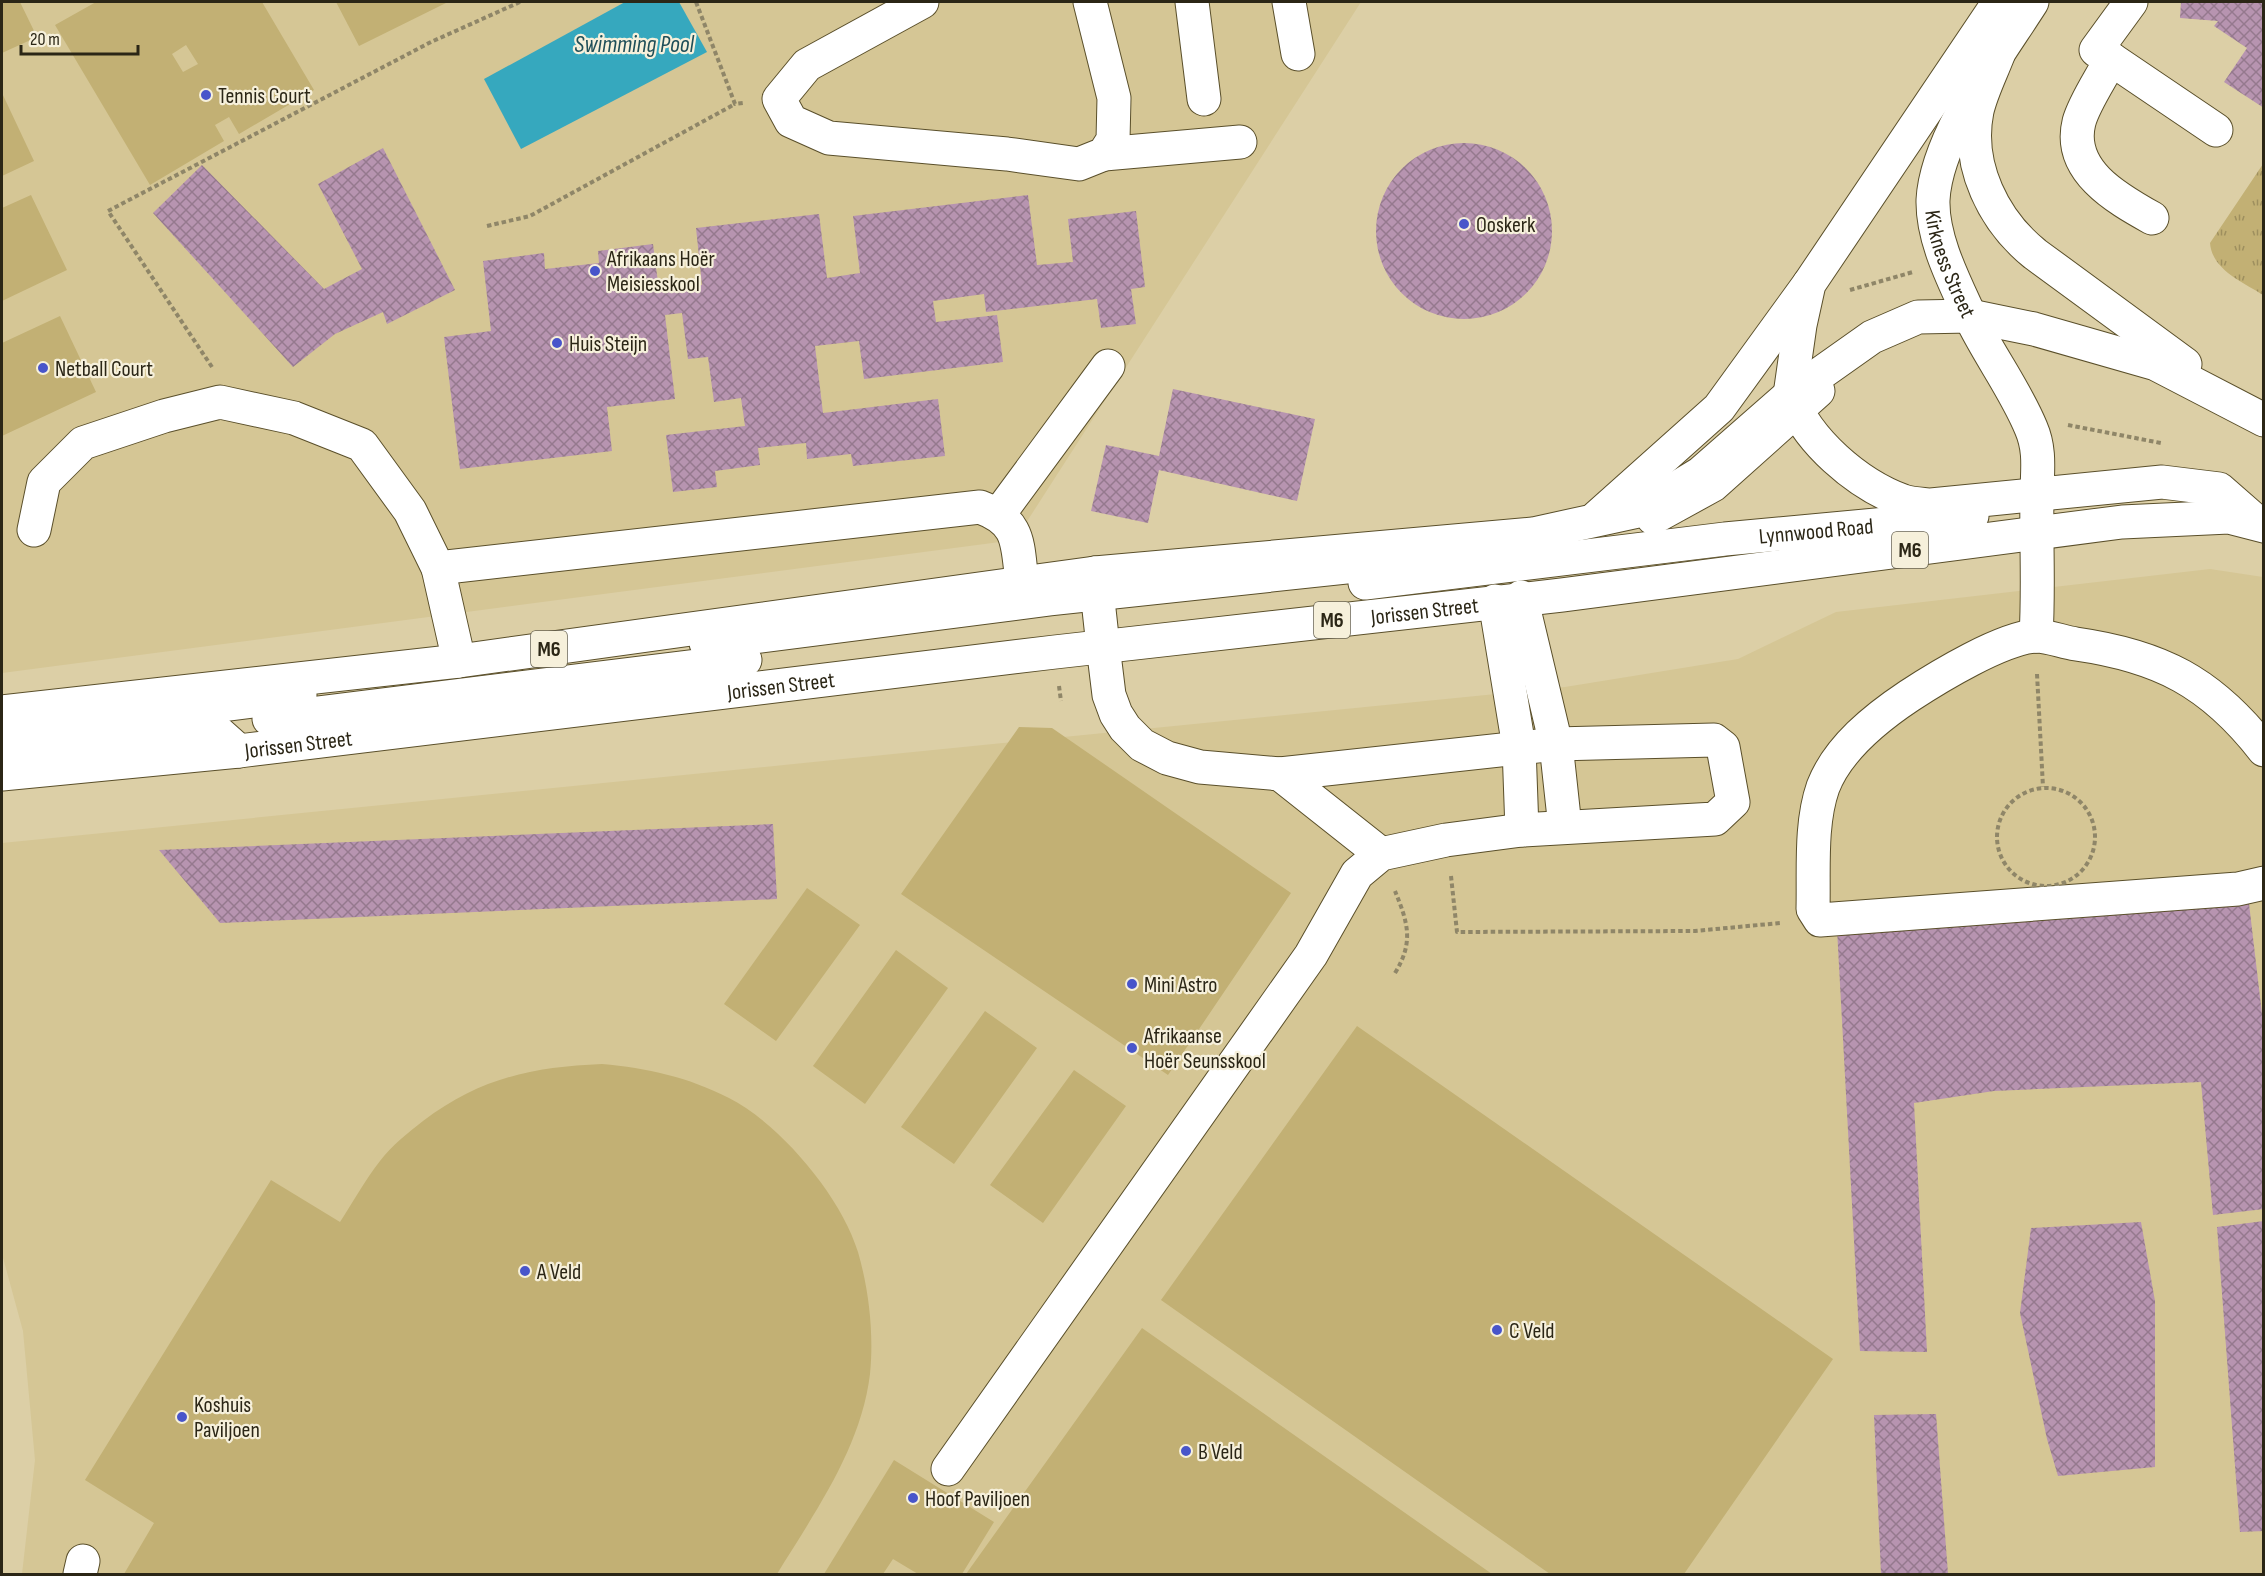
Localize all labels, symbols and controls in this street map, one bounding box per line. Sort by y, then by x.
scale bar [21,18,138,56]
text: 20 m [30,29,60,50]
water label: Swimming Pool [574,30,694,59]
place label: Tennis Court [218,83,311,110]
marker: Tennis Court [199,88,213,102]
street label: Kirkness Street [1918,209,1981,323]
place label: Ooskerk [1476,212,1536,239]
marker: Ooskerk [1457,217,1471,231]
place label: Afrikaans Hoër Meisiesskool [606,246,715,298]
marker: Afrikaans Hoër Meisiesskool [588,264,602,278]
place label: Huis Steijn [569,331,647,358]
marker: Huis Steijn [550,336,564,350]
place label: Netball Court [55,356,153,383]
marker: Netball Court [36,361,50,375]
street label: Lynnwood Road [1758,513,1875,551]
road number: M6 [1892,532,1928,568]
street label: Jorissen Street [1369,592,1480,631]
road number: M6 [1314,602,1350,638]
road number: M6 [531,631,567,667]
street label: Jorissen Street [725,667,837,707]
street label: Jorissen Street [242,725,354,765]
place label: Mini Astro [1144,972,1217,999]
marker: Mini Astro [1125,977,1139,991]
place label: Afrikaanse Hoër Seunsskool [1143,1023,1266,1075]
marker: Afrikaanse Hoër Seunsskool [1125,1041,1139,1055]
place label: A Veld [536,1259,581,1286]
marker: A Veld [518,1264,532,1278]
place label: C Veld [1509,1318,1555,1345]
marker: C Veld [1490,1323,1504,1337]
place label: Koshuis Paviljoen [194,1392,260,1444]
marker: Koshuis Paviljoen [175,1410,189,1424]
place label: B Veld [1198,1439,1243,1466]
marker: B Veld [1179,1444,1193,1458]
place label: Hoof Paviljoen [925,1486,1030,1513]
marker: Hoof Paviljoen [906,1491,920,1505]

